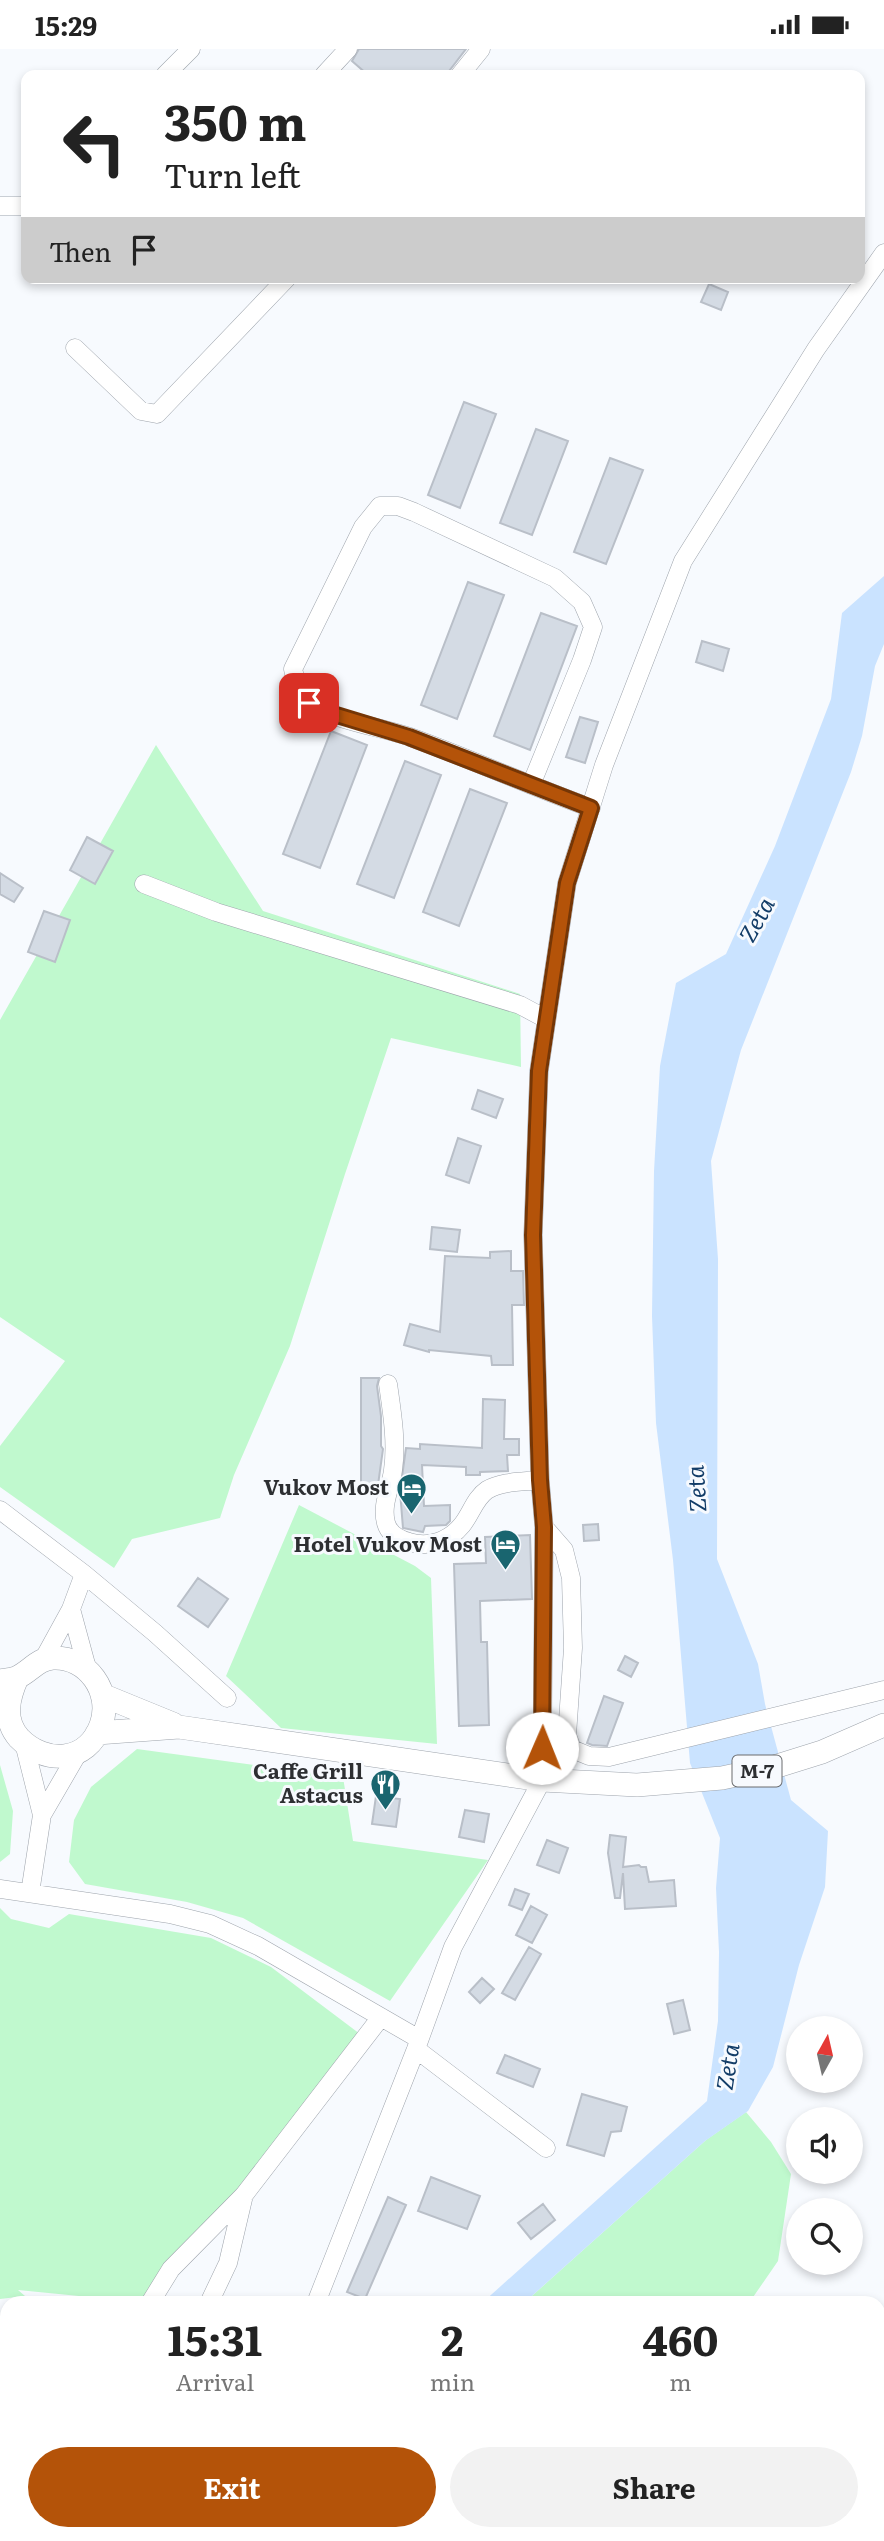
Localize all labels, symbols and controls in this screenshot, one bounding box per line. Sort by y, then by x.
text: 15:29 [35,5,97,44]
text: 350 m [164,83,307,156]
icon: left [49,98,140,189]
text: Turn left [164,150,301,198]
text: Then [49,231,111,270]
icon: arrive [125,231,163,269]
pin [279,673,339,733]
icon: arrive [290,684,328,722]
water label: Zeta [729,890,782,948]
water label: Zeta [676,1465,714,1514]
place label: Vukov Most [263,1470,390,1501]
hotel icon: Vukov Most [395,1471,429,1515]
place label: Hotel Vukov Most [293,1527,483,1558]
hotel icon: Hotel Vukov Most [488,1528,522,1572]
position arrow [505,1711,579,1785]
place label: Caffe Grill Astacus [253,1754,363,1809]
road number: M-7 [732,1755,782,1787]
restaurant icon: Caffe Grill Astacus [369,1767,403,1811]
north arrow [786,2016,863,2093]
map controls [786,2016,863,2275]
water label: Zeta [706,2041,746,2093]
button: sound [786,2107,863,2184]
button: search [786,2198,863,2275]
text: 15:31 [168,2307,262,2369]
text: 2 [441,2307,464,2369]
text: 460 [643,2307,718,2369]
text: Arrival [176,2364,254,2398]
text: min [430,2364,475,2398]
text: m [669,2364,692,2398]
button: Exit [28,2447,436,2527]
button: Share [450,2447,858,2527]

